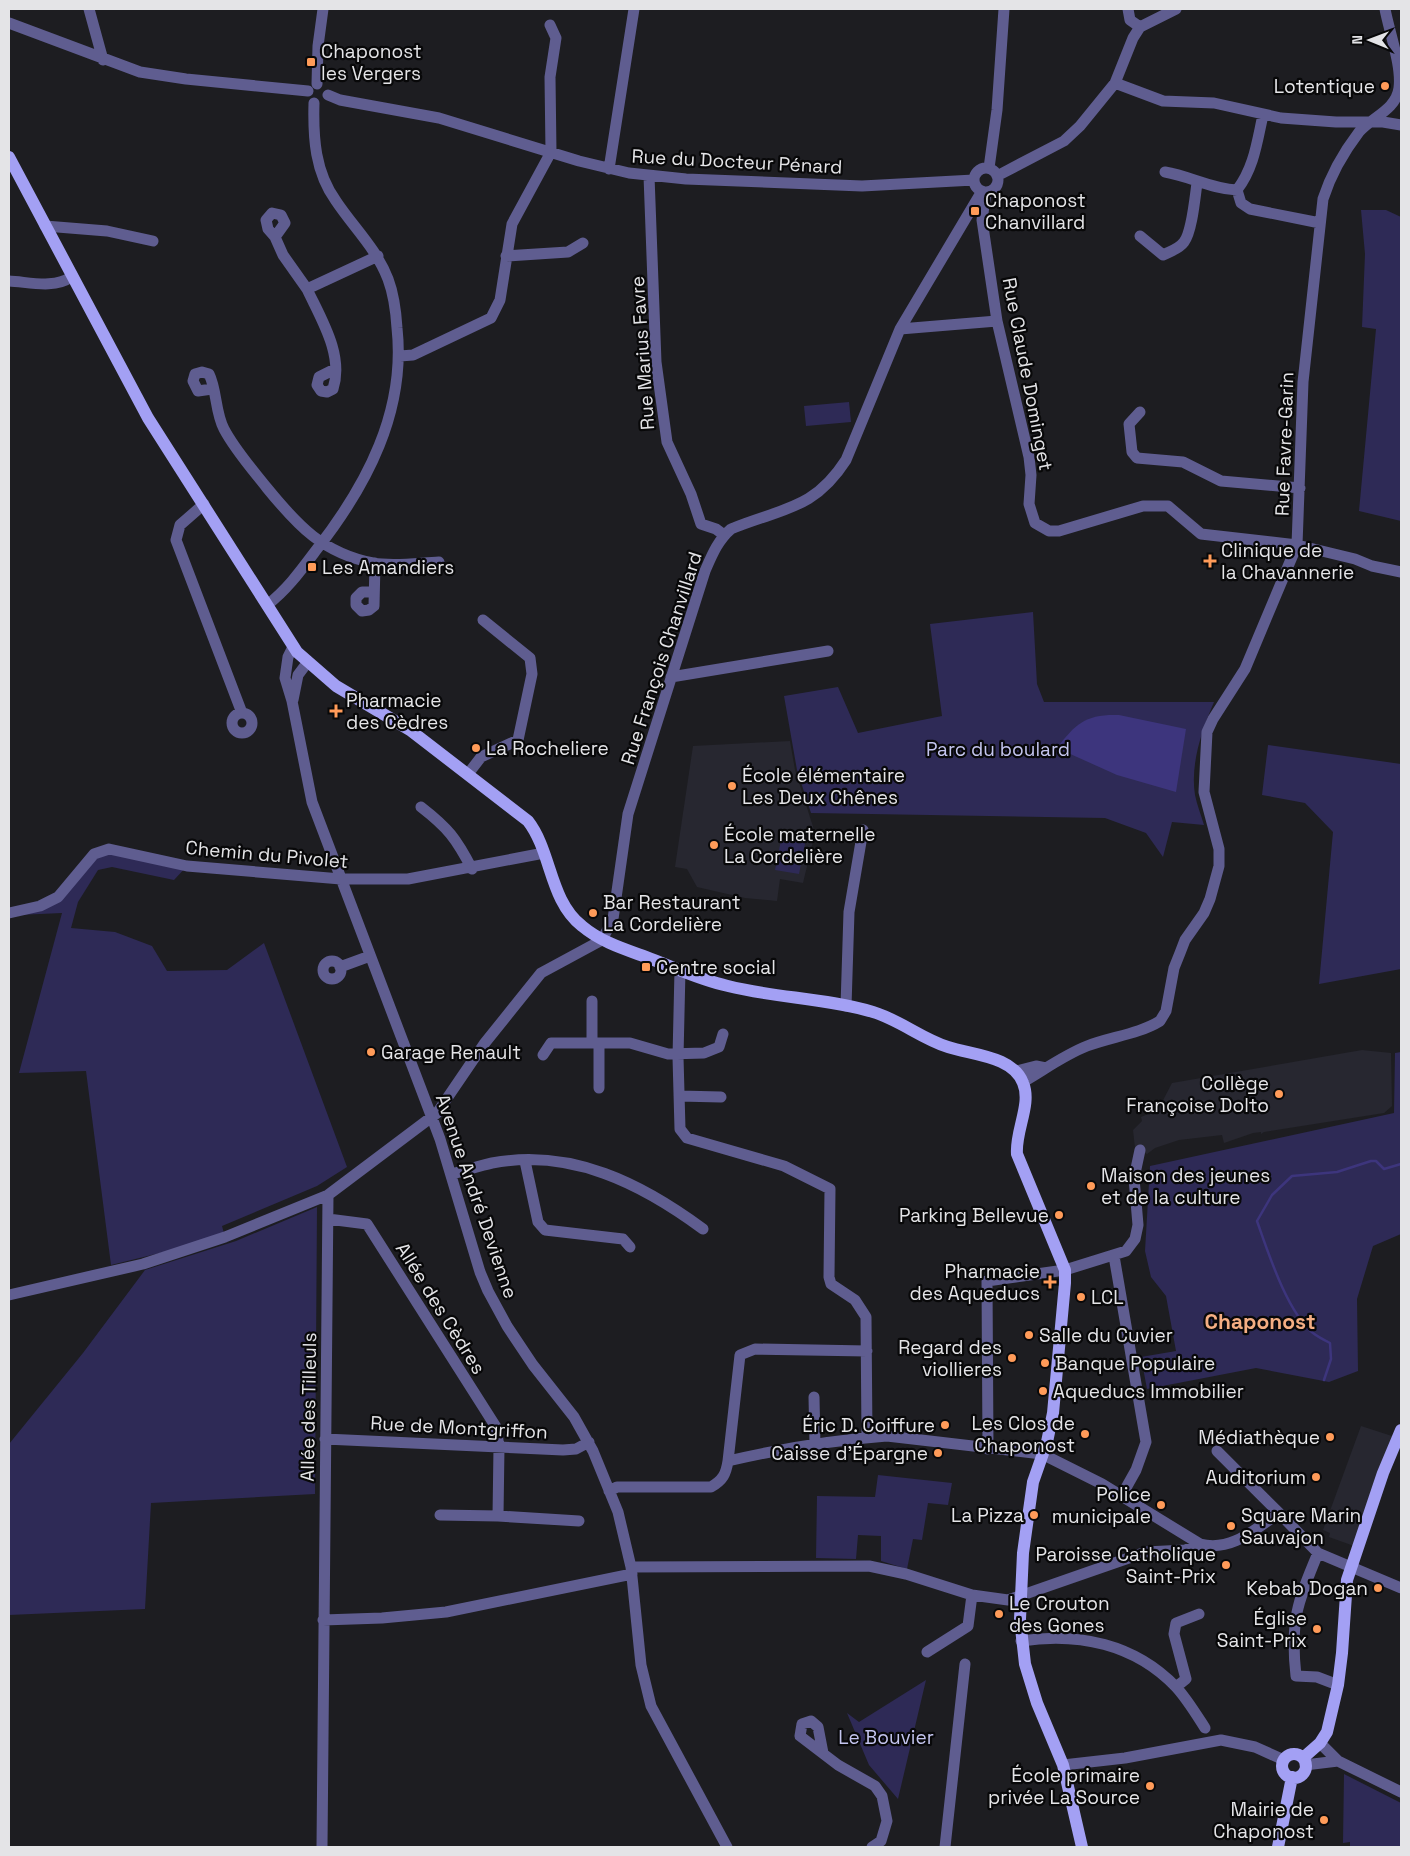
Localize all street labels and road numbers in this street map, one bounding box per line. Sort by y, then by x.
street label: Rue du Docteur Pénard [631,143,843,180]
street label: Rue Marius Favre [625,275,660,431]
street label: Rue Claude Dominget [997,275,1058,473]
street label: Rue Favre-Garin [1269,372,1300,517]
street label: Rue François Chanvillard [615,549,708,768]
street label: Chemin du Pivolet [185,835,349,874]
street label: Avenue André Devienne [430,1091,523,1302]
street label: Allée des Cèdres [390,1238,491,1379]
street label: Allée des Tilleuls [295,1332,322,1482]
street label: Rue de Montgriffon [370,1410,548,1445]

